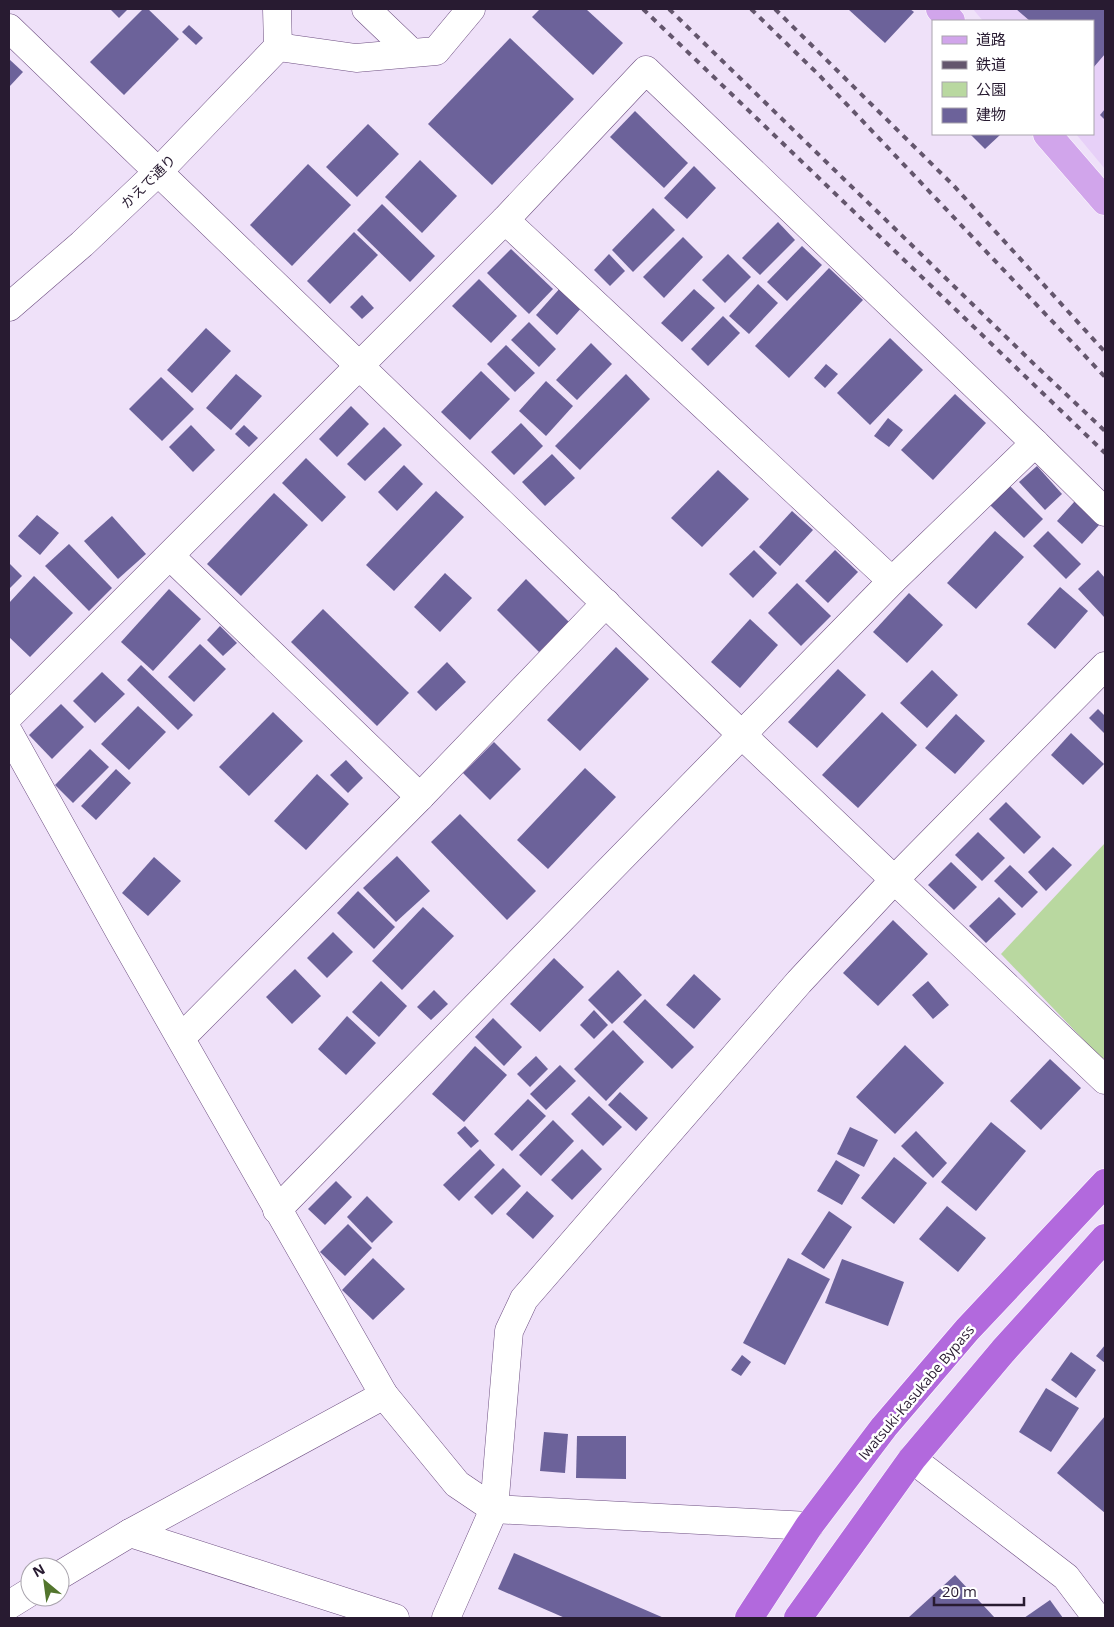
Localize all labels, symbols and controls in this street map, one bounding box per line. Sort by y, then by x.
legend [932,20,1094,135]
text: 道路 [976,29,1006,49]
text: 鉄道 [976,54,1006,74]
text: 公園 [976,79,1006,99]
text: 建物 [976,104,1006,124]
street label: かえで通り [116,150,180,212]
street label: Iwatsuki-Kasukabe Bypass [854,1320,978,1464]
north arrow [20,1557,70,1607]
text: N [29,1559,48,1581]
scale bar [934,1574,1024,1606]
text: 20 m [942,1581,977,1601]

